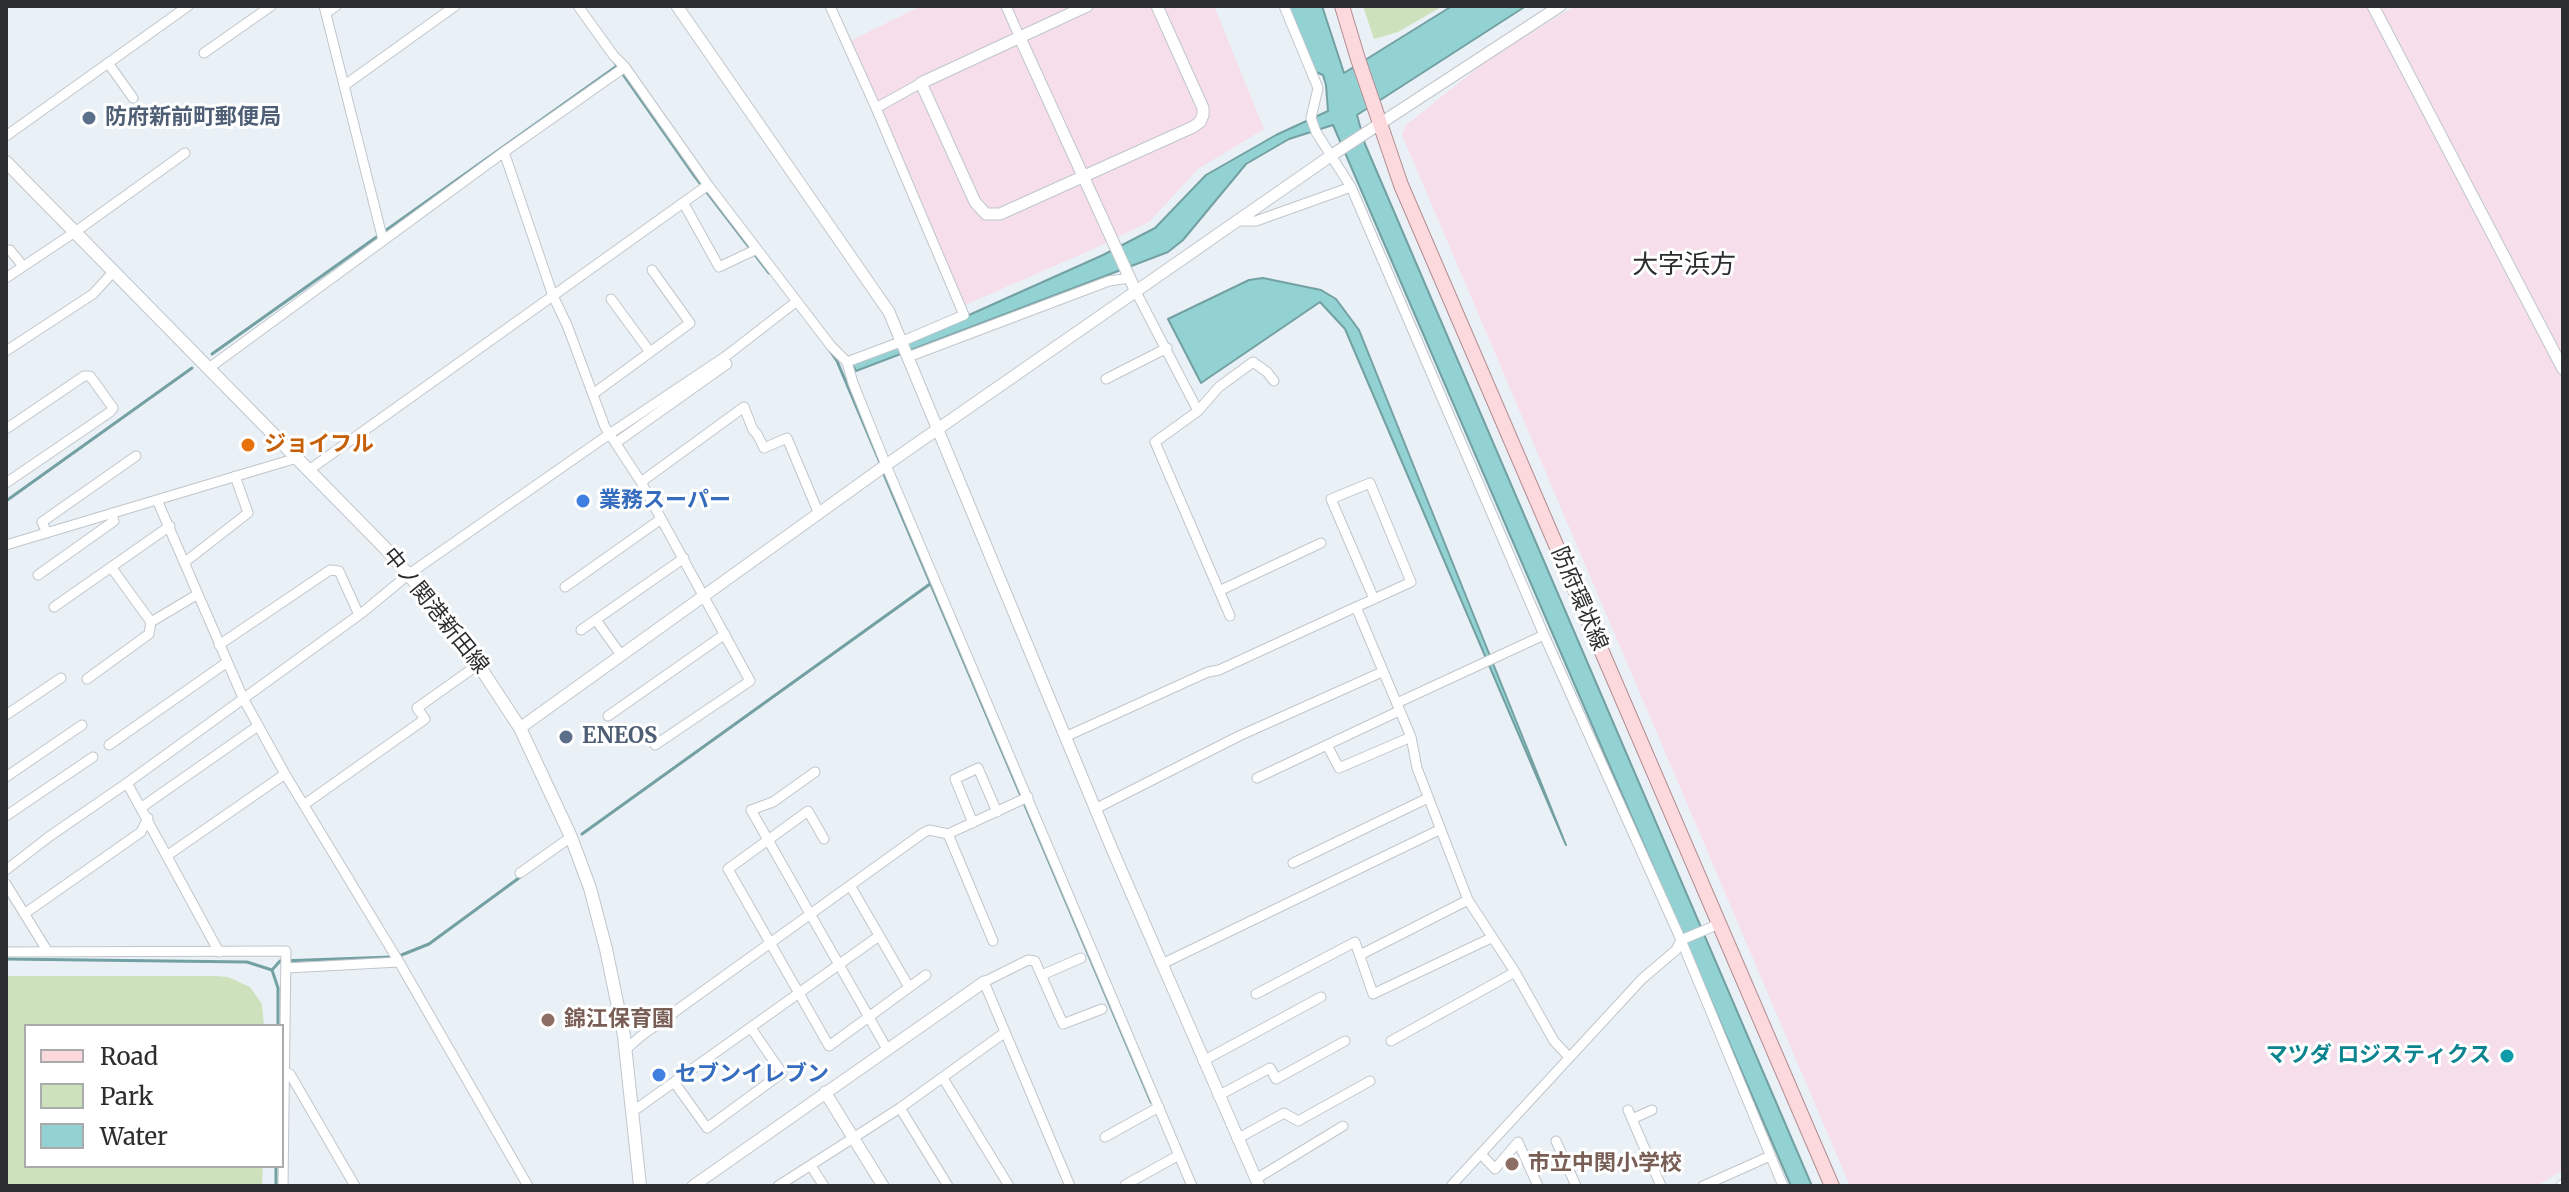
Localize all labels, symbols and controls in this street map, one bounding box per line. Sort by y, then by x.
place label: 防府新前町郵便局 [105,105,281,131]
marker: 防府新前町郵便局 [80,109,98,127]
district label: 大字浜方 [1632,250,1736,282]
place label: ジョイフル [264,432,374,458]
marker: ジョイフル [239,436,257,454]
place label: 業務スーパー [599,488,731,514]
marker: 業務スーパー [574,492,592,510]
street label: 中ノ関港新田線 [376,543,494,679]
street label: 防府環状線 [1545,543,1613,655]
place label: ENEOS [582,724,657,750]
marker: ENEOS [557,728,575,746]
place label: 錦江保育園 [564,1007,674,1033]
marker: 錦江保育園 [539,1011,557,1029]
legend [24,1024,284,1168]
text: Road [100,1041,158,1072]
place label: マツダ ロジスティクス [2266,1043,2491,1069]
marker: マツダ ロジスティクス [2498,1047,2516,1065]
place label: セブンイレブン [675,1062,829,1088]
marker: セブンイレブン [650,1066,668,1084]
text: Park [100,1081,153,1112]
text: Water [100,1121,168,1152]
place label: 市立中関小学校 [1528,1151,1682,1177]
marker: 市立中関小学校 [1503,1155,1521,1173]

